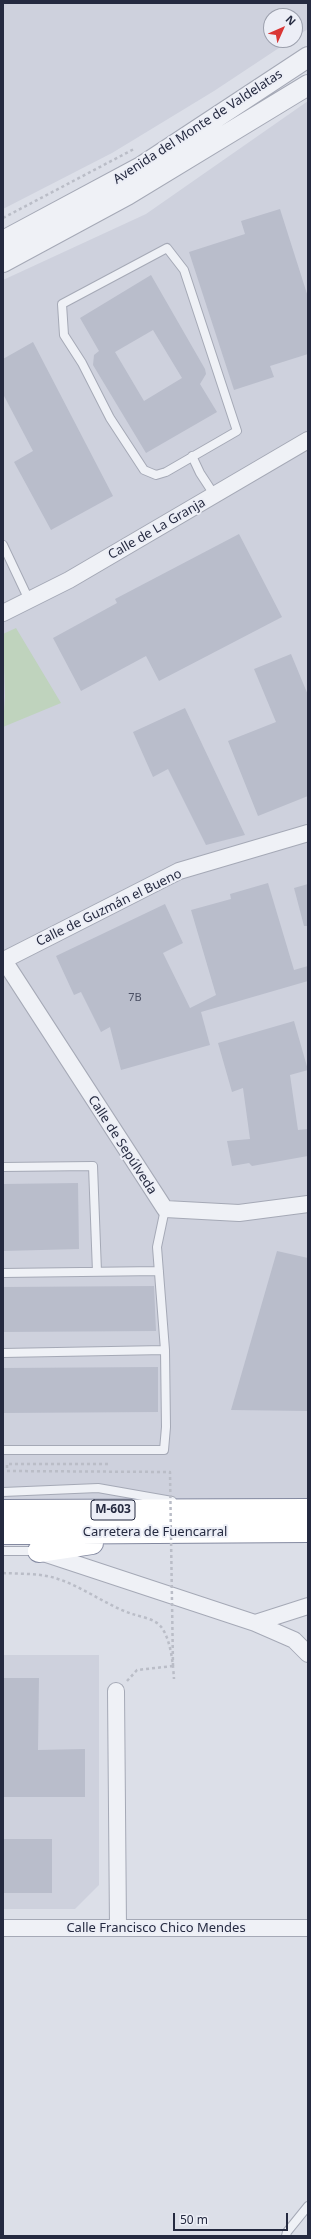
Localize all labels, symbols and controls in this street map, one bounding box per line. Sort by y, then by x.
north arrow [263,8,303,48]
text: N [283,11,300,28]
street label: Avenida del Monte de Valdelatas [110,66,286,188]
street label: Calle de La Granja [106,495,208,563]
street label: Calle de Guzmán el Bueno [34,866,184,950]
house number: 7B [128,991,142,1005]
street label: Calle de Sepúlveda [84,1093,160,1197]
road number: M-603 [91,1500,135,1520]
street label: Carretera de Fuencarral [83,1524,227,1540]
street label: Calle Francisco Chico Mendes [66,1920,246,1936]
scale bar [175,2205,290,2231]
text: 50 m [180,2211,208,2228]

